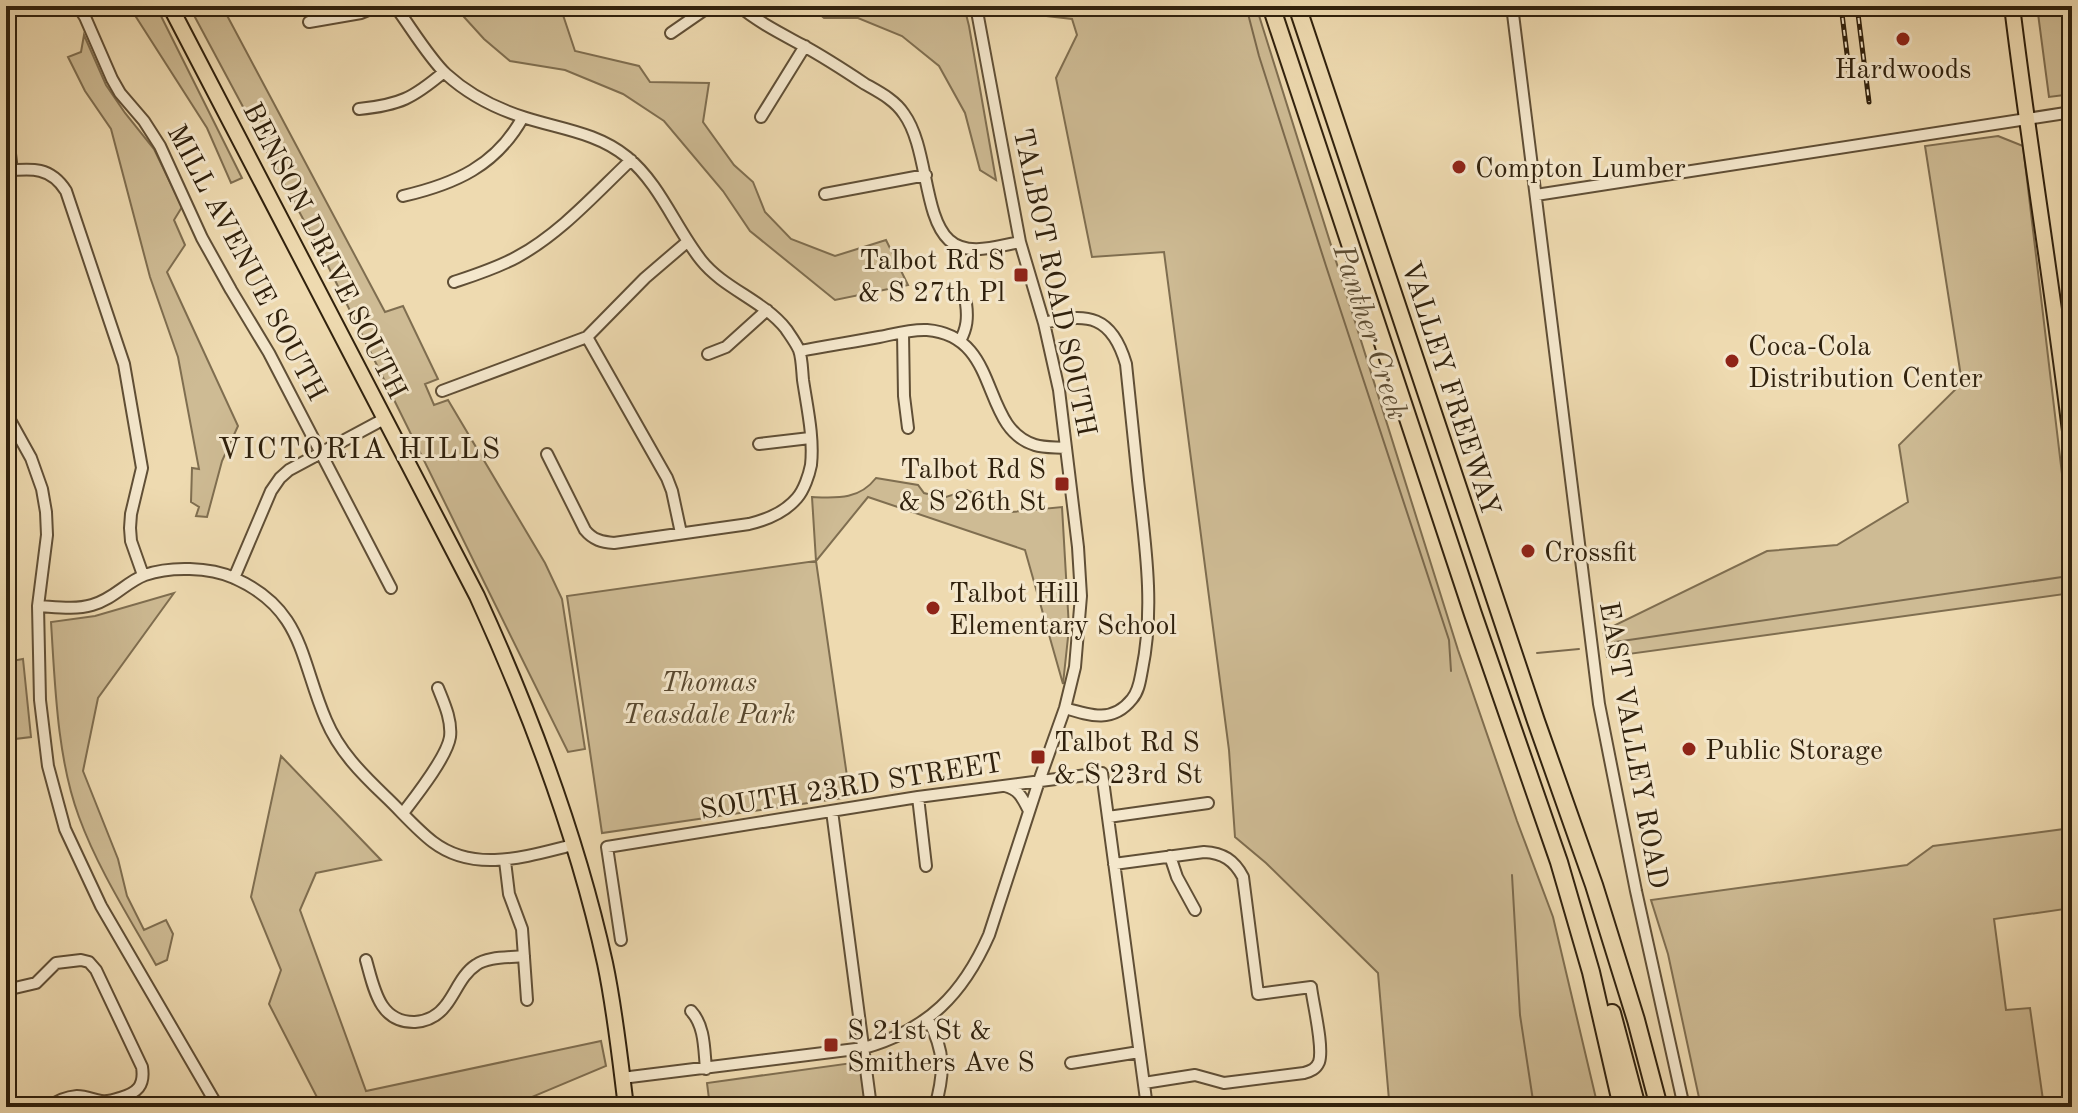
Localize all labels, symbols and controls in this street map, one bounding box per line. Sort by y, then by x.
marker: Hardwoods [1894,30,1912,48]
place label: Hardwoods [1835,57,1971,85]
street label: BENSON DRIVE SOUTH [236,99,410,404]
street label: MILL AVENUE SOUTH [161,121,330,406]
street label: TALBOT ROAD SOUTH [1007,126,1099,439]
place label: Compton Lumber [1475,156,1686,184]
marker: Compton Lumber [1450,158,1468,176]
water label: Panther Creek [1326,240,1412,424]
place label: Talbot Rd S & S 27th Pl [858,248,1005,308]
street label: VALLEY FREEWAY [1395,258,1504,520]
marker: Talbot Rd S & S 27th Pl [1012,266,1030,284]
place label: Coca-Cola Distribution Center [1748,334,1983,394]
marker: Coca-Cola Distribution Center [1723,352,1741,370]
district label: VICTORIA HILLS [218,435,502,465]
place label: Talbot Rd S & S 26th St [898,457,1046,517]
marker: Talbot Rd S & S 26th St [1053,475,1071,493]
place label: Crossfit [1544,540,1637,568]
marker: Crossfit [1519,542,1537,560]
place label: Talbot Hill Elementary School [949,581,1177,641]
marker: Talbot Hill Elementary School [924,599,942,617]
street label: EAST VALLEY ROAD [1593,600,1671,891]
park label: Thomas Teasdale Park [623,670,795,730]
place label: Talbot Rd S & S 23rd St [1054,730,1203,790]
place label: Public Storage [1705,738,1883,766]
marker: Public Storage [1680,740,1698,758]
marker: Talbot Rd S & S 23rd St [1029,748,1047,766]
street label: SOUTH 23RD STREET [698,750,1005,826]
place label: S 21st St & Smithers Ave S [847,1018,1035,1078]
marker: S 21st St & Smithers Ave S [822,1036,840,1054]

